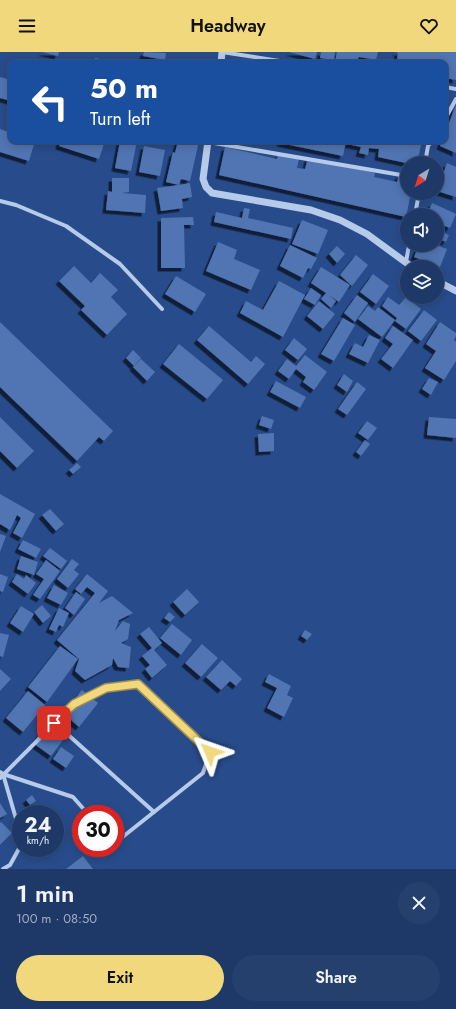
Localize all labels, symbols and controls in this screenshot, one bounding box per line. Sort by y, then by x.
text: Headway [190,13,266,39]
icon: menu [16,15,38,37]
icon: heart [418,15,440,37]
text: 50 m [90,68,158,109]
icon: left [24,76,76,128]
text: Turn left [90,106,150,132]
north arrow [400,156,444,200]
map controls [400,156,444,304]
button: sound [400,208,444,252]
button: layers [400,260,444,304]
pin [37,706,71,740]
icon: arrive [43,712,65,734]
position arrow [189,731,231,773]
speed limit sign: 30 [72,805,124,857]
text: 24 [24,811,52,840]
text: km/h [27,833,49,848]
text: 1 min [16,876,74,911]
button: close [398,882,440,924]
text: 100 m · 08:50 [16,909,97,928]
button: Exit [16,955,224,1001]
button: Share [232,955,440,1001]

